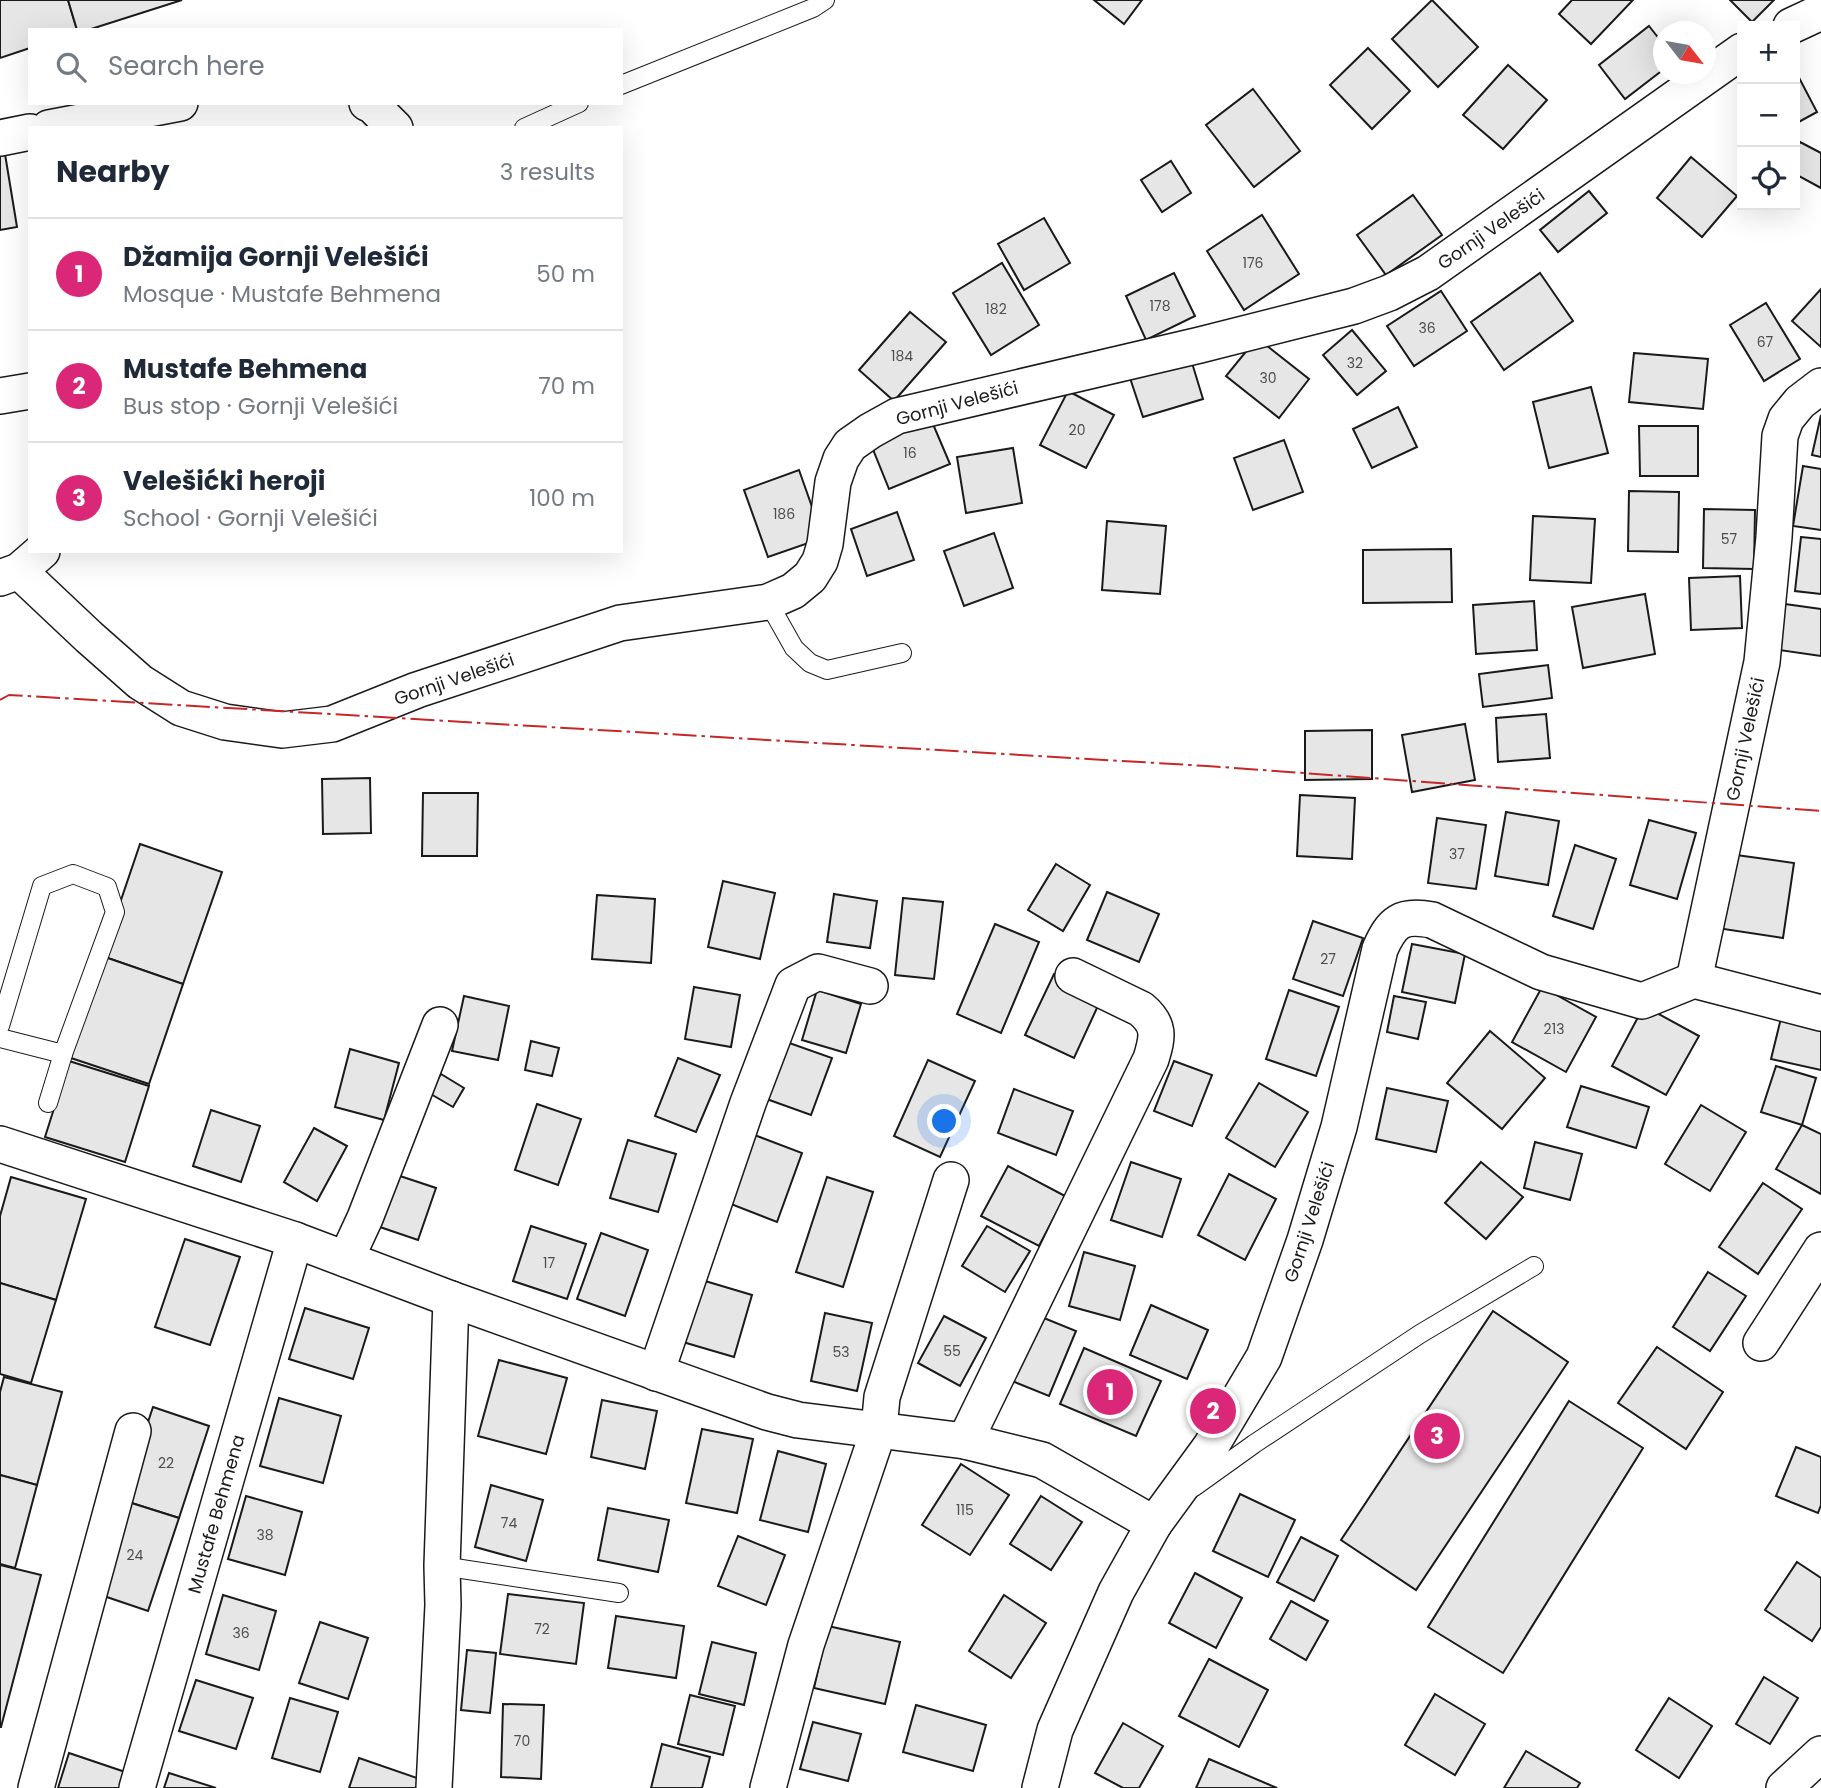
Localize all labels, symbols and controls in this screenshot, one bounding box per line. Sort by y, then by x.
north arrow [1653,21,1716,84]
map controls [1737,21,1800,210]
button: + [1737,21,1800,84]
search box [28,28,623,105]
icon: search [52,48,90,86]
text: Search here [108,48,265,84]
button: − [1737,84,1800,147]
button: locate [1737,147,1800,210]
text: Nearby [56,150,170,193]
text: 3 results [500,156,595,188]
street label: Gornji Velešići [1432,183,1550,275]
text: Džamija Gornji Velešići [123,239,429,275]
house number: 176 [1242,253,1264,273]
text: 1 [75,258,83,290]
text: 50 m [536,258,595,290]
text: Mosque · Mustafe Behmena [123,278,441,310]
house number: 178 [1150,296,1171,316]
house number: 182 [985,299,1007,319]
house number: 36 [1418,318,1436,338]
house number: 67 [1757,332,1774,352]
house number: 184 [891,346,913,366]
text: Mustafe Behmena [123,351,367,387]
house number: 32 [1347,353,1363,373]
house number: 30 [1259,368,1277,388]
text: 2 [72,370,86,402]
text: 70 m [538,370,595,402]
street label: Gornji Velešići [893,375,1021,431]
text: Bus stop · Gornji Velešići [123,390,398,422]
house number: 20 [1069,420,1085,440]
house number: 16 [903,443,917,463]
text: Velešićki heroji [123,463,325,499]
text: 3 [72,482,86,514]
text: 100 m [529,482,595,514]
text: School · Gornji Velešići [123,502,378,534]
house number: 186 [773,504,795,524]
house number: 57 [1721,529,1738,549]
street label: Gornji Velešići [391,647,517,711]
street label: Gornji Velešići [1720,675,1770,803]
house number: 37 [1449,844,1465,864]
house number: 27 [1320,949,1336,969]
house number: 213 [1544,1019,1564,1039]
your location [927,1104,961,1138]
street label: Gornji Velešići [1278,1158,1340,1286]
house number: 17 [543,1253,555,1273]
house number: 55 [943,1341,961,1361]
house number: 53 [832,1342,850,1362]
pin: 1 [1087,1366,1133,1418]
pin: 2 [1190,1385,1236,1437]
pin: 3 [1414,1410,1460,1462]
street label: Mustafe Behmena [181,1432,251,1596]
house number: 22 [158,1453,174,1473]
house number: 115 [956,1500,974,1520]
house number: 74 [501,1513,517,1533]
house number: 38 [256,1525,274,1545]
house number: 24 [127,1545,144,1565]
house number: 72 [534,1619,550,1639]
house number: 36 [232,1623,250,1643]
house number: 70 [514,1731,530,1751]

